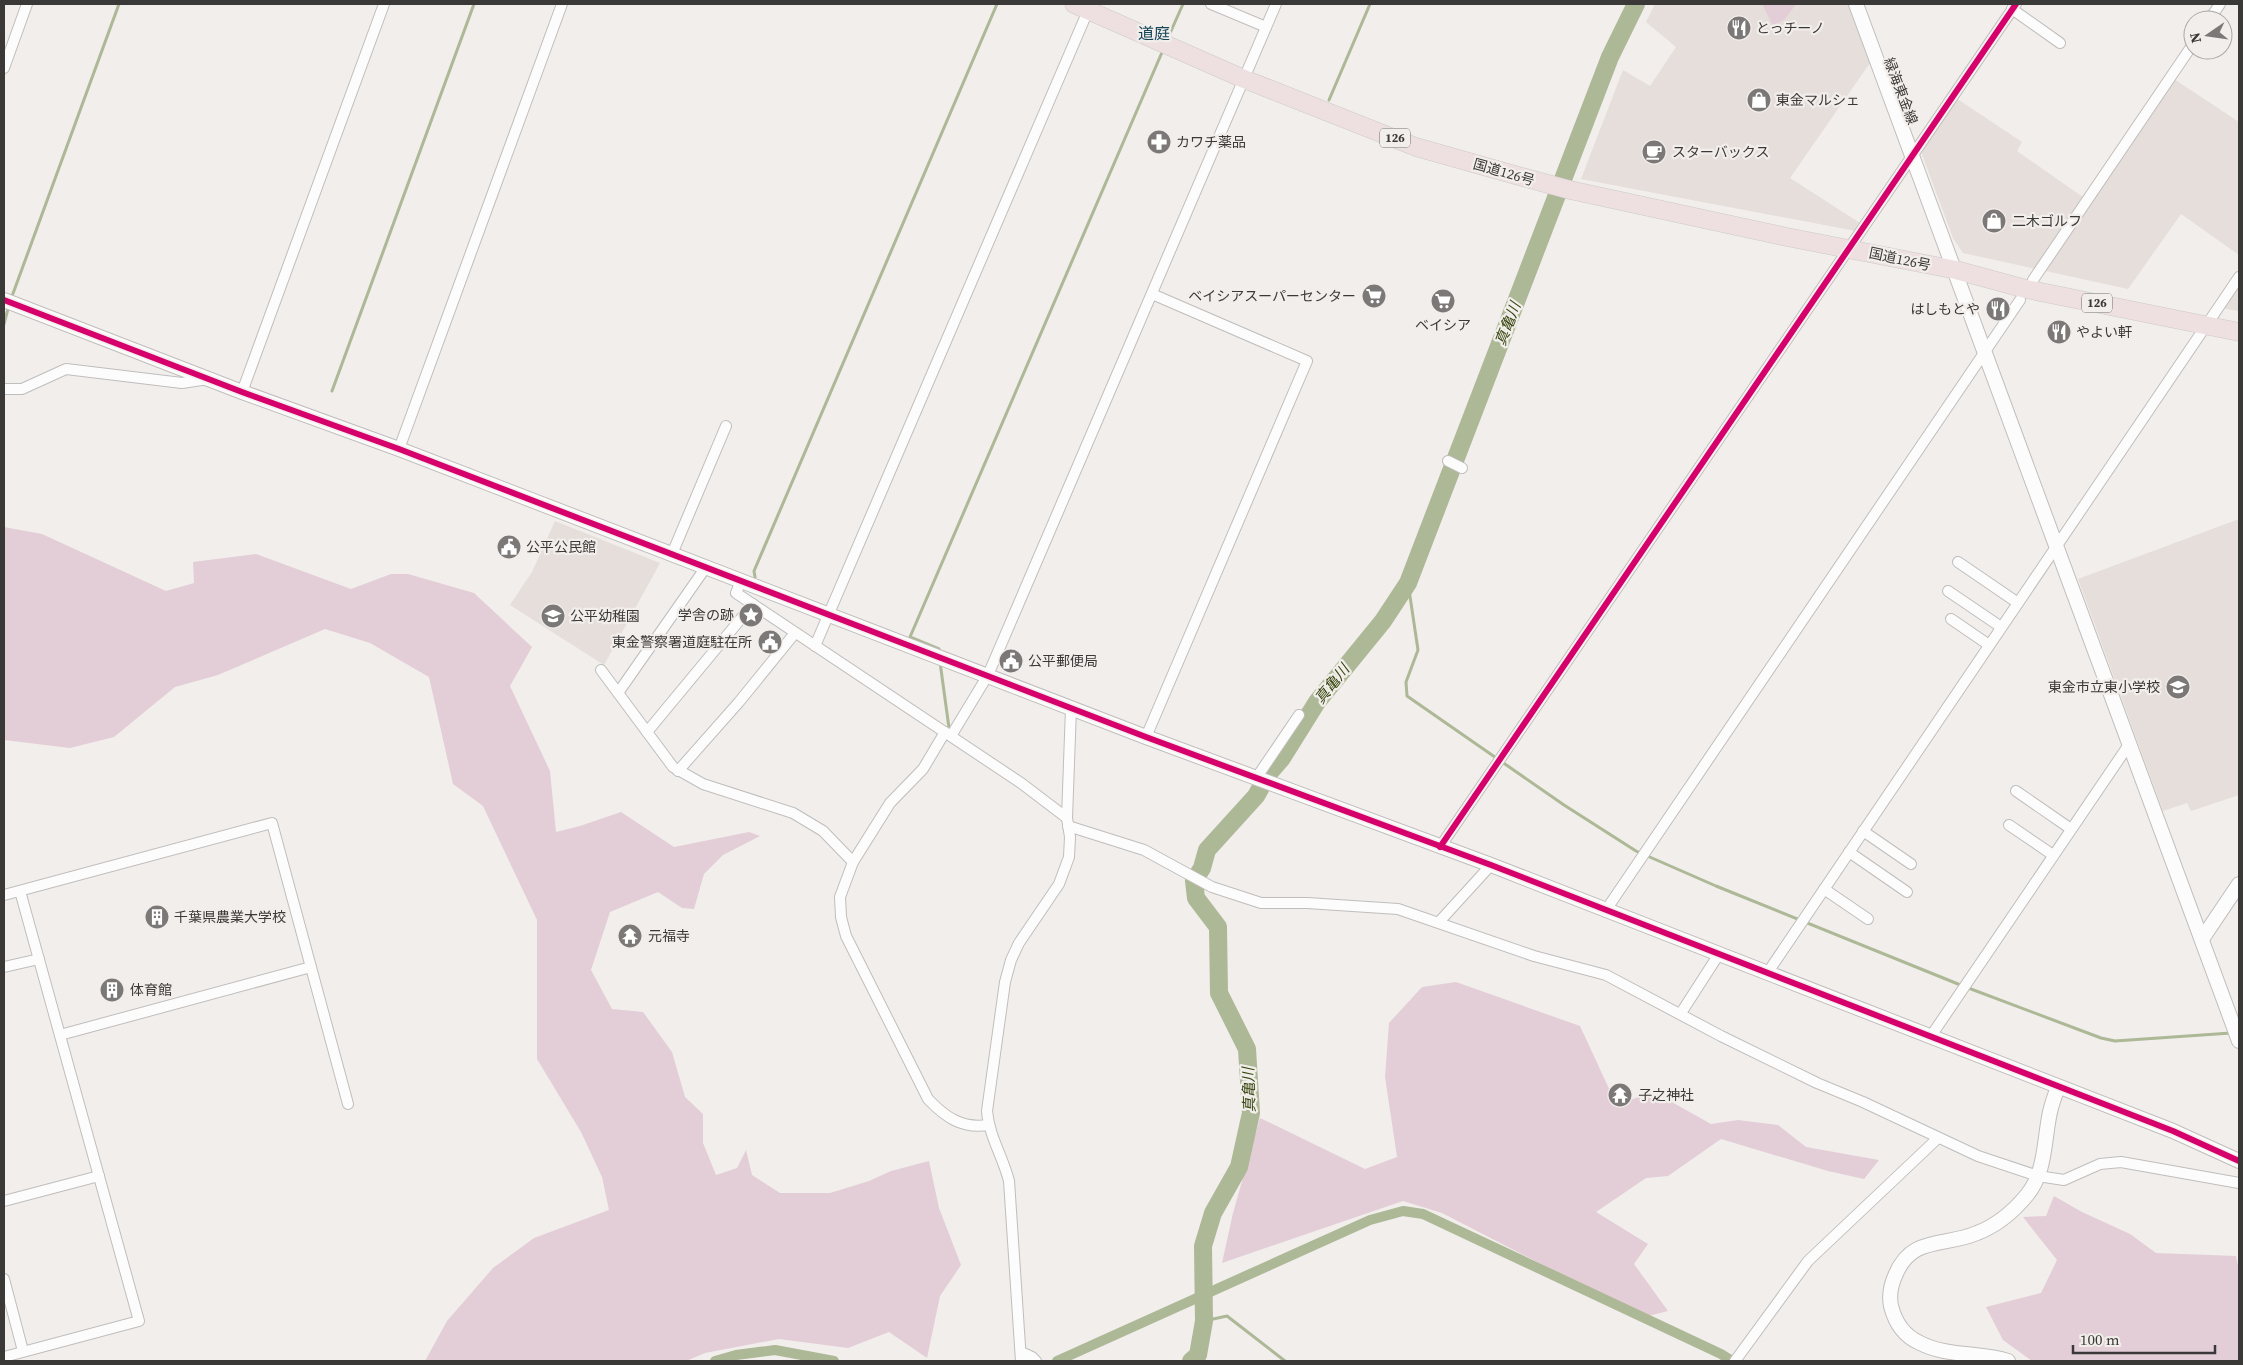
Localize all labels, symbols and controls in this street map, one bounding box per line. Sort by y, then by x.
north arrow [2183,10,2233,60]
restaurant icon: とっチーノ [1726,15,1752,41]
place label: とっチーノ [1756,18,1825,38]
district label: 道庭 [1138,22,1170,44]
text: N [2184,31,2206,45]
street label: 緑海東金線 [1879,55,1923,127]
shop icon: 東金マルシェ [1746,87,1772,113]
place label: 東金マルシェ [1776,90,1860,110]
road number: 126 [1380,128,1410,148]
pharmacy icon: カワチ薬品 [1146,129,1172,155]
place label: カワチ薬品 [1176,132,1246,152]
cafe icon: スターバックス [1641,139,1667,165]
place label: スターバックス [1672,142,1769,162]
street label: 国道126号 [1471,154,1537,190]
shop icon: 二木ゴルフ [1981,208,2007,234]
place label: 二木ゴルフ [2012,211,2082,231]
street label: 国道126号 [1867,243,1933,275]
supermarket icon: ベイシアスーパーセンター [1361,283,1387,309]
place label: ベイシアスーパーセンター [1188,286,1356,306]
supermarket icon: ベイシア [1430,288,1456,314]
road number: 126 [2082,294,2112,312]
restaurant icon: はしもとや [1985,296,2011,322]
water label: 真亀川 [1490,297,1526,349]
place label: はしもとや [1910,299,1980,319]
place label: ベイシア [1415,315,1471,335]
restaurant icon: やよい軒 [2046,319,2072,345]
place label: やよい軒 [2076,322,2132,342]
public building icon: 公平公民館 [496,534,522,560]
place label: 公平公民館 [526,537,596,557]
place icon: 学舎の跡 [738,602,764,628]
school or university icon: 公平幼稚園 [540,603,566,629]
place label: 学舎の跡 [678,605,734,625]
place label: 公平幼稚園 [570,606,640,626]
public building icon: 東金警察署道庭駐在所 [757,629,783,655]
place label: 東金警察署道庭駐在所 [612,632,752,652]
public building icon: 公平郵便局 [998,648,1024,674]
place label: 公平郵便局 [1028,651,1098,671]
water label: 真亀川 [1309,658,1355,708]
school or university icon: 東金市立東小学校 [2165,674,2191,700]
place label: 東金市立東小学校 [2048,677,2160,697]
building icon: 千葉県農業大学校 [144,904,170,930]
place label: 千葉県農業大学校 [174,907,286,927]
temple icon: 元福寺 [617,923,643,949]
place label: 元福寺 [648,926,690,946]
building icon: 体育館 [99,977,125,1003]
place label: 体育館 [130,980,172,1000]
water label: 真亀川 [1237,1065,1260,1113]
temple icon: 子之神社 [1607,1082,1633,1108]
place label: 子之神社 [1638,1085,1694,1105]
scale bar [2073,1322,2216,1354]
text: 100 m [2080,1329,2120,1350]

